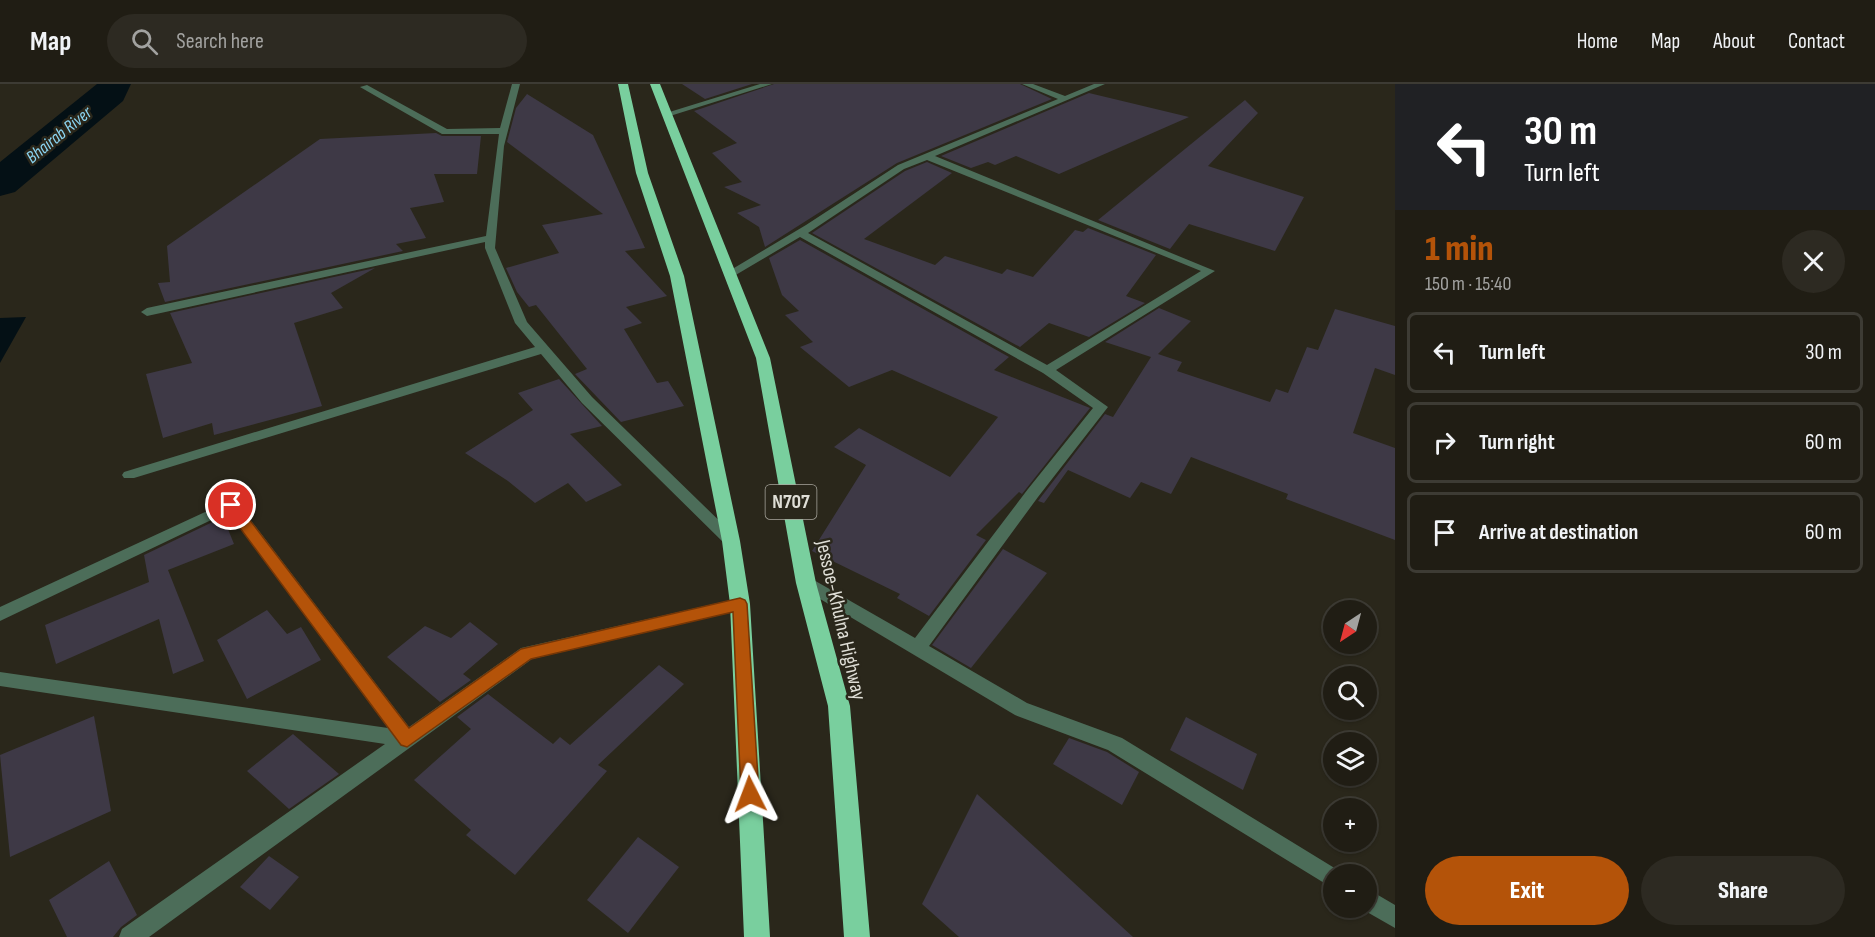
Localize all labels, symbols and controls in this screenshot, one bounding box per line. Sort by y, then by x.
search box [107,14,527,68]
text: Map [30,25,71,58]
icon: search [128,25,161,58]
text: Search here [176,28,264,55]
text: Home [1577,29,1618,54]
text: Map [1651,29,1680,54]
text: About [1713,29,1755,54]
text: Contact [1788,29,1845,54]
water label: Bhairab River [22,102,97,168]
text: 30 m [1524,106,1597,157]
icon: left [1425,108,1503,186]
text: Turn left [1524,157,1600,189]
text: 1 min [1425,228,1493,271]
button: close [1782,230,1845,293]
text: 150 m · 15:40 [1425,272,1511,296]
icon: left [1428,336,1461,369]
text: Turn left [1479,339,1545,366]
text: 30 m [1805,339,1842,366]
icon: right [1428,426,1461,459]
text: Turn right [1479,429,1555,456]
text: 60 m [1805,429,1842,456]
pin [205,479,256,530]
road number: N707 [766,485,816,519]
icon: arrive [214,488,247,521]
icon: arrive [1428,516,1461,549]
text: Arrive at destination [1479,519,1638,546]
text: 60 m [1805,519,1842,546]
street label: Jessoe-Khulna Highway [810,536,872,703]
north arrow [1323,600,1377,654]
map controls [1323,600,1377,918]
button: search [1323,666,1377,720]
button: layers [1323,732,1377,786]
position arrow [718,762,782,826]
button: + [1323,798,1377,852]
button: Exit [1425,856,1629,925]
button: Share [1641,856,1845,925]
button: − [1323,864,1377,918]

